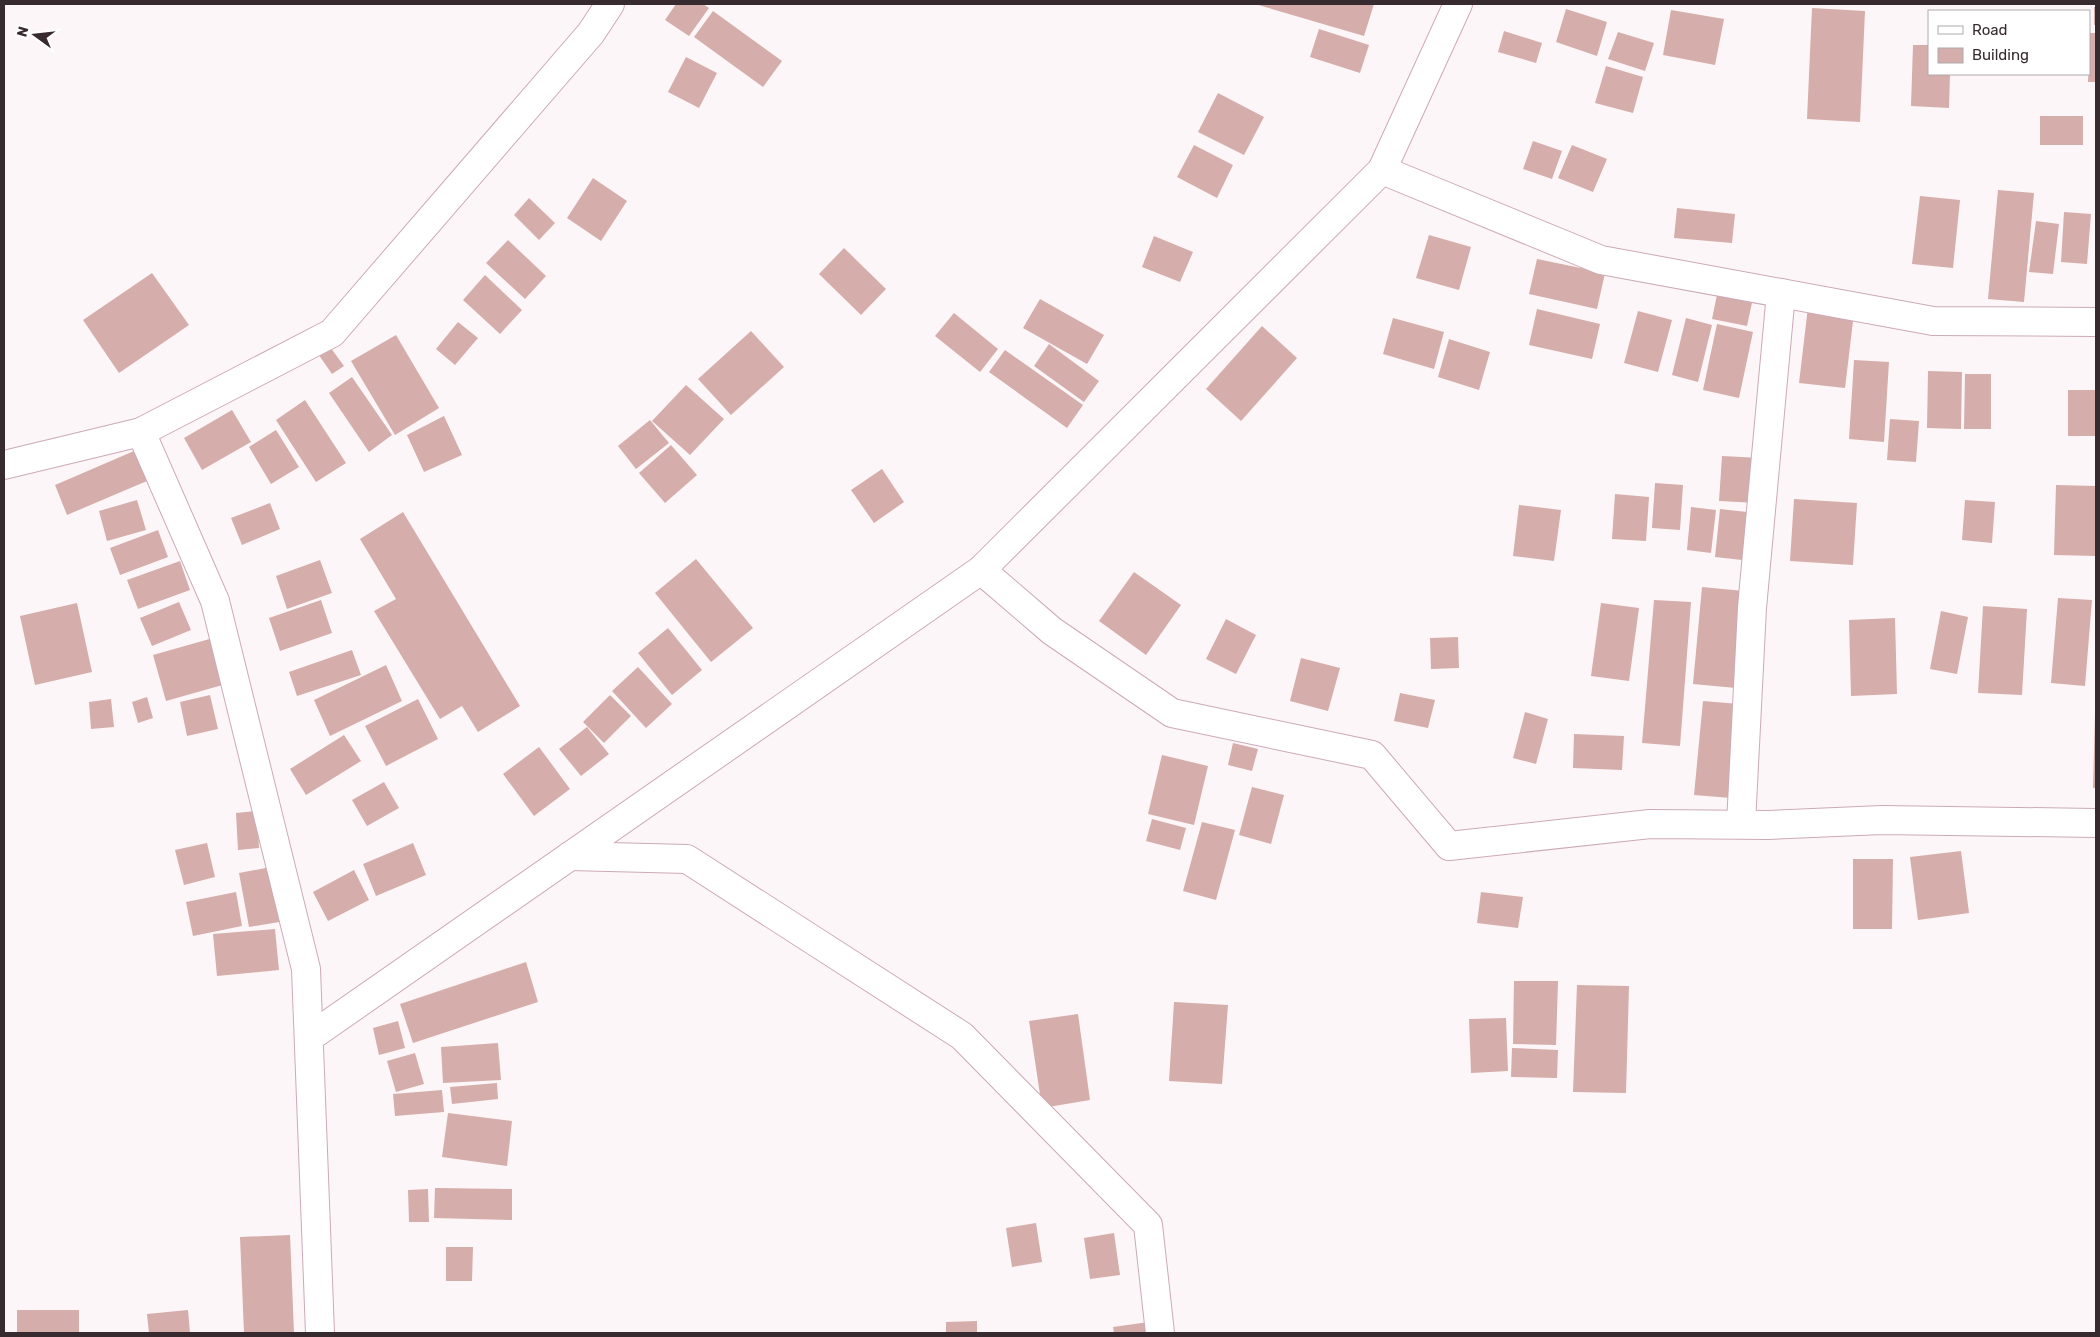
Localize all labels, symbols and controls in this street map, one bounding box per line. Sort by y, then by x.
north arrow [10,10,60,60]
legend [1928,10,2090,75]
text: Road [1972,21,2008,39]
text: N [13,25,32,39]
text: Building [1972,46,2029,64]

